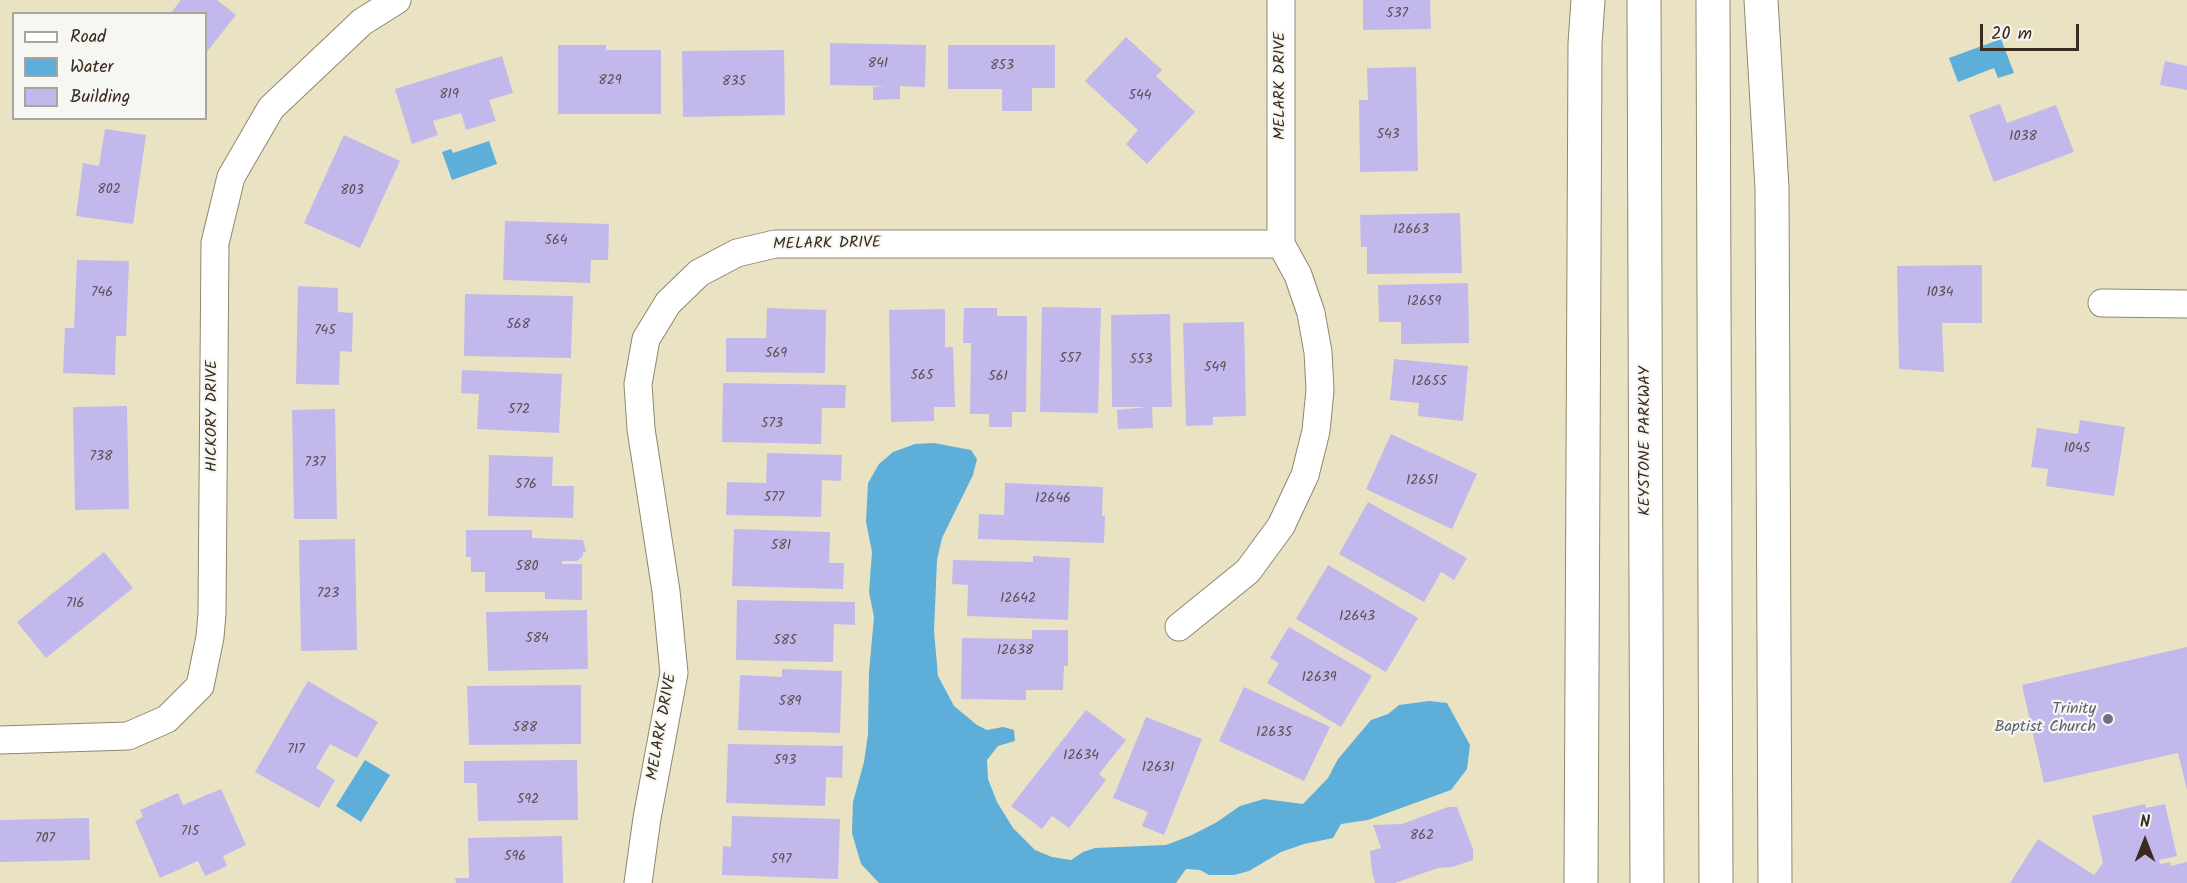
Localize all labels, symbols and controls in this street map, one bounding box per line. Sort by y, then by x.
house number: 537 [1386,7,1408,23]
legend [12,12,207,120]
scale bar [1983,12,2082,50]
text: 20 m [1991,20,2032,49]
text: Road [70,23,106,52]
street label: MELARK DRIVE [1271,32,1291,140]
text: Water [70,53,114,82]
house number: 841 [868,57,888,73]
house number: 853 [990,59,1014,75]
house number: 829 [598,74,622,90]
house number: 835 [722,75,746,91]
text: Building [70,83,130,112]
house number: 819 [439,88,459,104]
house number: 544 [1129,89,1151,105]
house number: 543 [1376,128,1400,144]
house number: 1038 [2009,130,2037,146]
house number: 802 [97,183,121,199]
house number: 803 [340,184,364,200]
house number: 12663 [1393,223,1429,239]
house number: 564 [544,234,568,250]
street label: MELARK DRIVE [773,234,881,256]
house number: 746 [91,286,113,302]
house number: 1034 [1926,286,1954,302]
house number: 12659 [1407,295,1441,311]
house number: 568 [506,318,530,334]
house number: 745 [314,324,336,340]
house number: 569 [765,347,787,363]
house number: 557 [1059,352,1081,368]
house number: 553 [1129,353,1153,369]
street label: HICKORY DRIVE [203,360,223,472]
house number: 549 [1204,361,1226,377]
street label: KEYSTONE PARKWAY [1636,366,1656,516]
house number: 565 [911,369,933,385]
house number: 561 [988,370,1008,386]
house number: 12655 [1411,375,1447,391]
house number: 572 [508,403,530,419]
house number: 573 [761,417,783,433]
house number: 1045 [2064,442,2090,458]
house number: 738 [90,450,112,466]
house number: 737 [305,456,325,472]
house number: 12651 [1406,474,1438,490]
house number: 576 [515,478,537,494]
house number: 577 [764,491,784,507]
house number: 12646 [1035,492,1071,508]
house number: 581 [771,539,791,555]
house number: 580 [516,560,538,576]
house number: 723 [317,587,339,603]
house number: 12642 [1000,592,1036,608]
house number: 716 [66,597,84,613]
house number: 12643 [1339,610,1375,626]
house number: 584 [525,632,549,648]
house number: 585 [773,634,797,650]
house number: 12638 [997,644,1033,660]
house number: 12639 [1301,671,1337,687]
street label: MELARK DRIVE [644,672,682,782]
house number: 589 [779,695,801,711]
place label: Trinity Baptist Church [1994,700,2096,738]
marker: Trinity Baptist Church [2101,712,2115,726]
house number: 588 [513,721,537,737]
house number: 12635 [1256,726,1292,742]
house number: 717 [287,743,305,759]
house number: 12634 [1063,749,1099,765]
house number: 593 [774,754,796,770]
house number: 12631 [1142,761,1174,777]
house number: 592 [517,793,539,809]
text: N [2140,810,2150,835]
north arrow [2115,811,2175,871]
house number: 715 [181,825,199,841]
house number: 862 [1410,829,1434,845]
house number: 707 [35,832,55,848]
house number: 596 [504,850,526,866]
house number: 597 [771,853,791,869]

